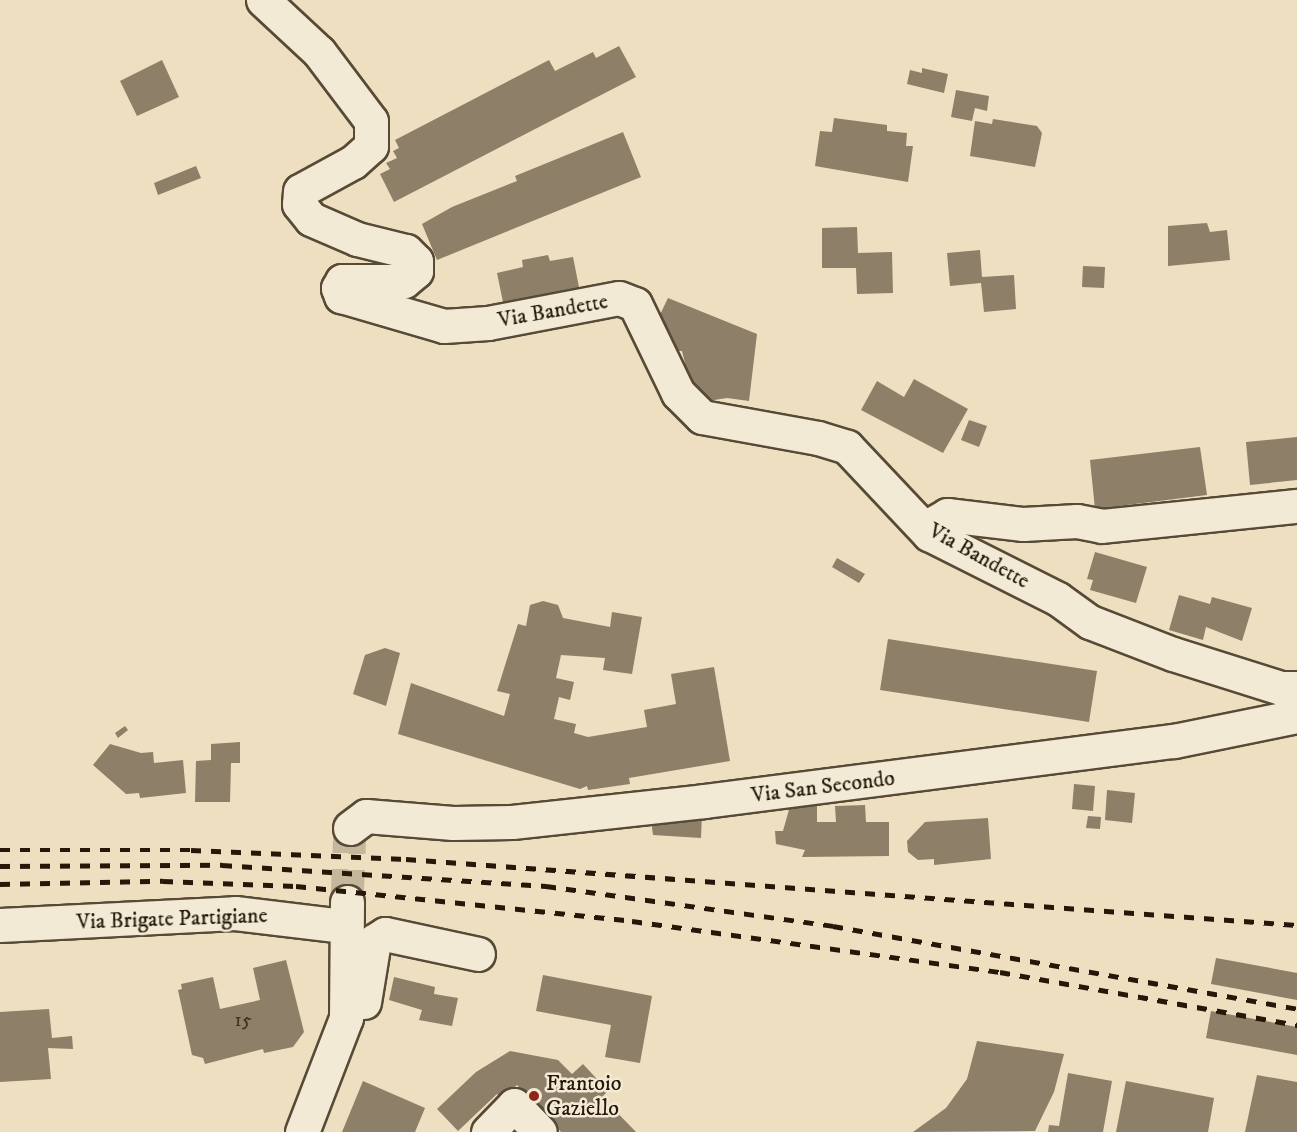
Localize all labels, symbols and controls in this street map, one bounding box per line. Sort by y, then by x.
street label: Via Bandette [496,288,610,334]
street label: Via Bandette [924,517,1034,595]
street label: Via San Secondo [750,765,896,809]
street label: Via Brigate Partigiane [76,902,268,936]
house number: 15 [234,1008,252,1032]
place label: Frantoio Gaziello [546,1070,621,1122]
marker: Frantoio Gaziello [527,1089,541,1103]

